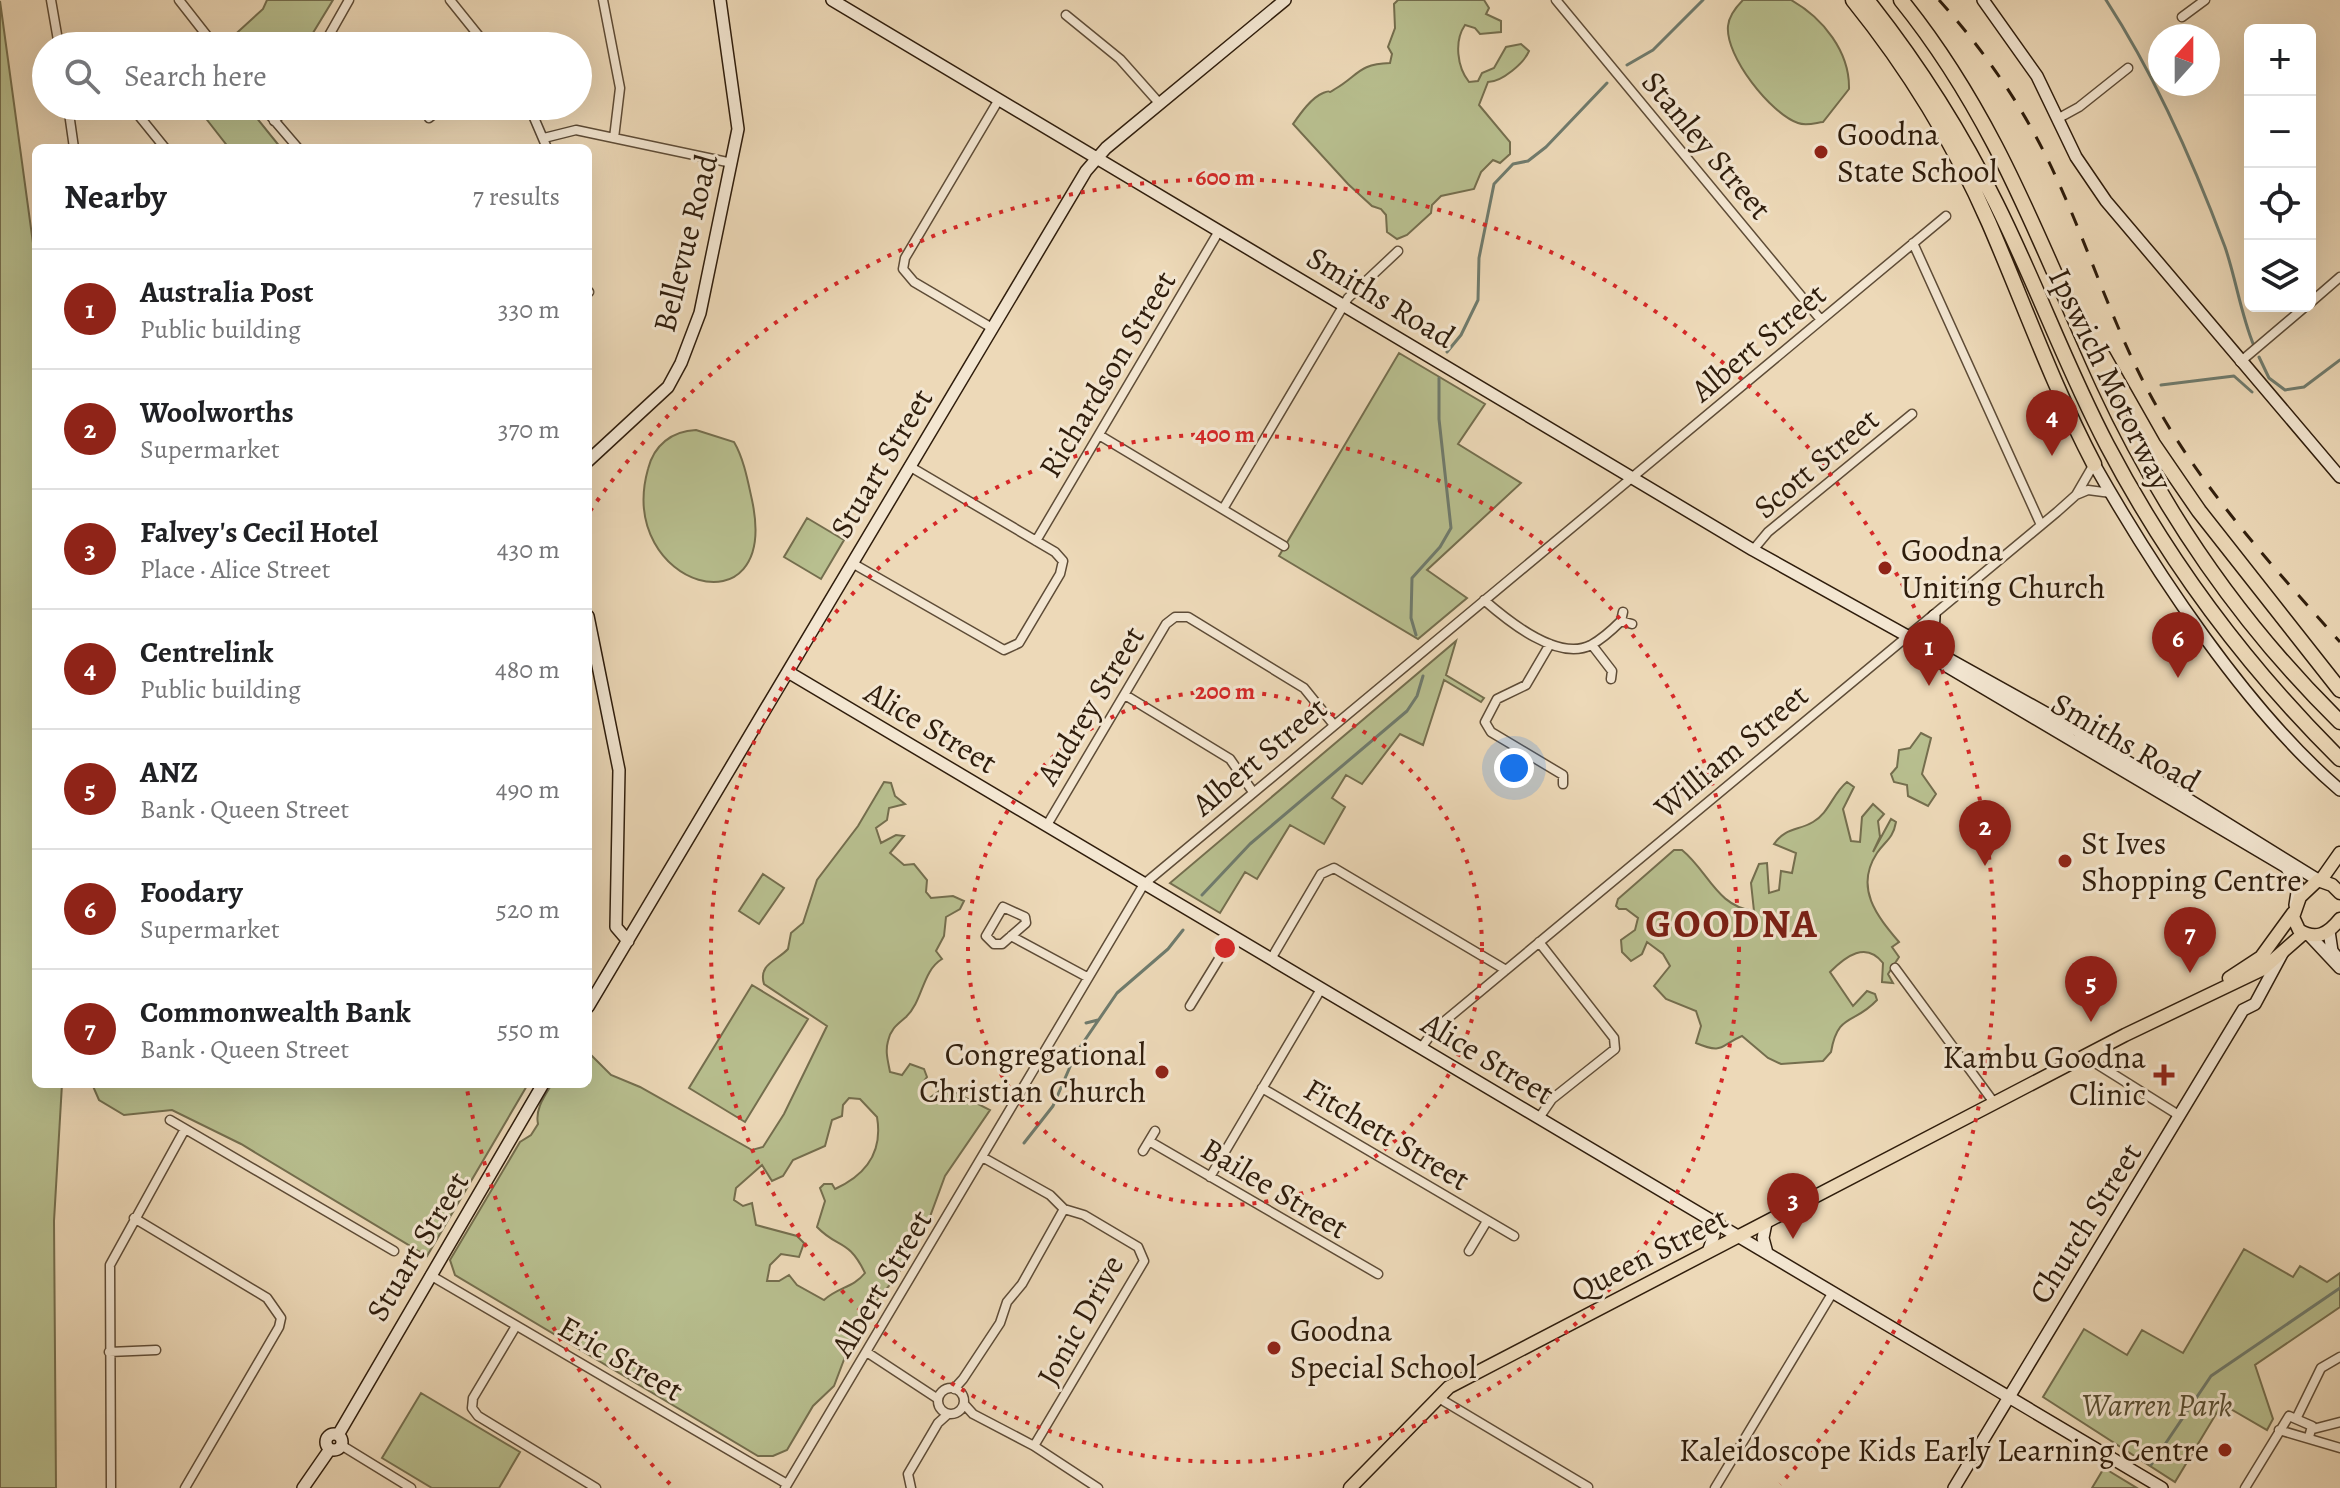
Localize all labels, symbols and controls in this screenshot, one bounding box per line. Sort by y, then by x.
north arrow [2148,24,2220,96]
map controls [2244,24,2316,312]
button: + [2244,24,2316,96]
search box [32,32,592,120]
icon: search [60,54,104,98]
text: Search here [124,56,267,96]
street label: Stanley Street [1632,61,1782,229]
button: − [2244,96,2316,168]
place label: Goodna State School [1837,112,1998,193]
marker: Goodna State School [1812,143,1830,161]
street label: Bellevue Road [642,149,729,337]
text: 600 m [1195,161,1255,193]
button: locate [2244,168,2316,240]
text: Nearby [64,173,167,220]
text: 7 results [473,179,560,214]
street label: Smiths Road [1299,235,1464,359]
button: layers [2244,240,2316,312]
street label: Ipswich Motorway [2038,261,2184,498]
street label: Richardson Street [1028,262,1186,486]
text: Australia Post [140,272,314,312]
street label: Albert Street [1680,272,1835,412]
text: 1 [85,292,95,327]
text: 330 m [498,292,560,327]
text: Public building [140,312,301,347]
street label: Stuart Street [819,380,943,546]
pin: 4 [2026,390,2078,456]
text: Woolworths [140,392,294,432]
street label: Scott Street [1744,397,1888,529]
text: 2 [84,412,96,447]
text: 370 m [498,412,560,447]
text: 400 m [1195,418,1255,450]
text: Supermarket [140,432,280,467]
text: Falvey's Cecil Hotel [140,512,378,552]
place label: Goodna Uniting Church [1901,528,2105,609]
text: 3 [84,532,96,567]
text: 430 m [497,532,560,567]
text: Place · Alice Street [140,552,330,587]
marker: Goodna Uniting Church [1876,559,1894,577]
pin: 6 [2152,612,2204,678]
street label: Audrey Street [1025,617,1155,794]
pin: 1 [1903,620,1955,686]
text: Centrelink [140,632,273,672]
text: 4 [84,652,96,687]
text: 480 m [495,652,560,687]
street label: Alice Street [856,670,1005,784]
text: Public building [140,672,301,707]
street label: William Street [1644,673,1817,829]
text: 200 m [1195,675,1255,707]
street label: Smiths Road [2043,682,2209,803]
street label: Albert Street [1181,686,1336,826]
your location [1494,748,1534,788]
text: ANZ [140,752,198,792]
text: 5 [84,772,96,807]
text: 490 m [496,772,560,807]
text: Bank · Queen Street [140,792,349,827]
pin: 2 [1959,800,2011,866]
place label: St Ives Shopping Centre [2081,821,2301,902]
marker: St Ives Shopping Centre [2056,852,2074,870]
text: Foodary [140,872,243,912]
text: 6 [84,892,96,927]
text: 520 m [496,892,560,927]
district label: GOODNA [1645,896,1819,951]
pin: 7 [2164,907,2216,973]
text: Supermarket [140,912,280,947]
centre of rings [1211,934,1239,962]
pin: 5 [2065,956,2117,1022]
text: Commonwealth Bank [140,992,411,1032]
street label: Alice Street [1413,1001,1562,1115]
text: 7 [84,1012,96,1047]
text: 550 m [497,1012,560,1047]
text: Bank · Queen Street [140,1032,349,1067]
place label: Congregational Christian Church [919,1032,1146,1113]
place label: Kambu Goodna Clinic [1943,1035,2146,1116]
marker: Congregational Christian Church [1153,1063,1171,1081]
marker: Kambu Goodna Clinic [2153,1064,2175,1086]
street label: Fitchett Street [1296,1067,1478,1201]
street label: Bailee Street [1193,1127,1357,1249]
street label: Church Street [2018,1134,2152,1312]
street label: Stuart Street [355,1163,479,1329]
pin: 3 [1767,1173,1819,1239]
street label: Queen Street [1563,1196,1735,1312]
street label: Albert Street [819,1201,942,1366]
street label: Jonic Drive [1026,1247,1134,1393]
street label: Eric Street [550,1304,692,1412]
place label: Goodna Special School [1290,1308,1477,1389]
marker: Goodna Special School [1265,1339,1283,1357]
park label: Warren Park [2081,1383,2233,1427]
place label: Kaleidoscope Kids Early Learning Centre [1679,1428,2209,1472]
marker: Kaleidoscope Kids Early Learning Centre [2216,1441,2234,1459]

